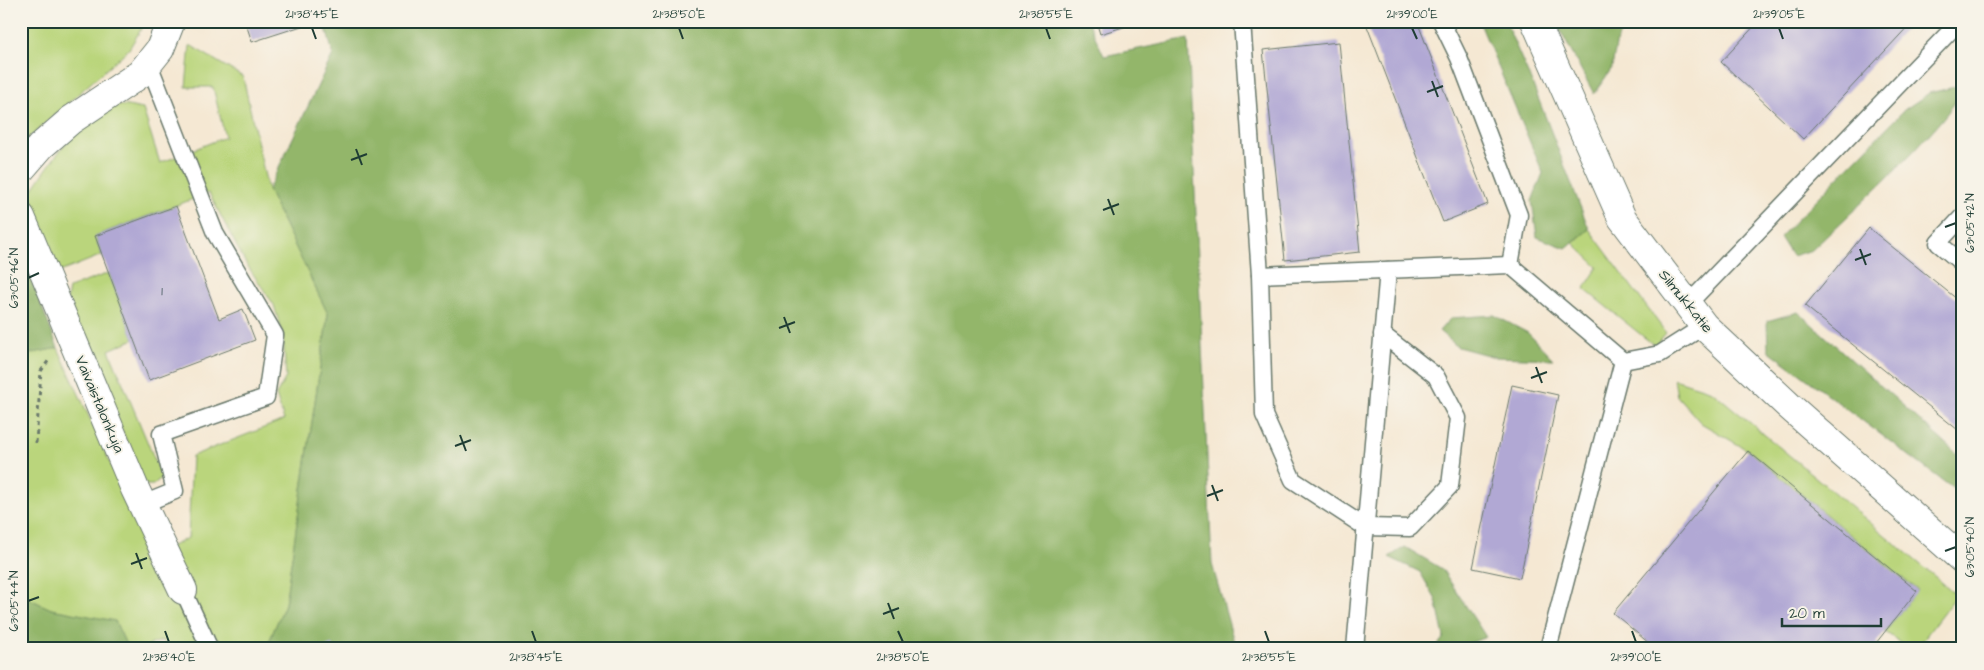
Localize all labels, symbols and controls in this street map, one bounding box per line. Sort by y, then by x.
text: 21°38'45"E [285,6,339,23]
text: 21°38'50"E [653,6,705,23]
text: 21°38'55"E [1019,6,1073,23]
text: 21°39'00"E [1387,6,1438,23]
text: 21°39'05"E [1753,6,1805,23]
text: 63°05'42"N [1962,193,1979,253]
text: 63°05'46"N [6,247,23,308]
street label: Silmukkatie [1654,265,1718,337]
house number: 1 [161,283,163,300]
street label: Vaivaistalonkuja [70,352,130,456]
text: 63°05'40"N [1962,516,1979,577]
text: 63°05'44"N [6,570,23,631]
scale bar [1782,595,1880,627]
text: 20 m [1789,603,1825,624]
text: 21°38'40"E [143,649,195,666]
text: 21°38'45"E [509,649,563,666]
text: 21°38'50"E [877,649,929,666]
text: 21°38'55"E [1242,649,1296,666]
text: 21°39'00"E [1611,649,1662,666]

